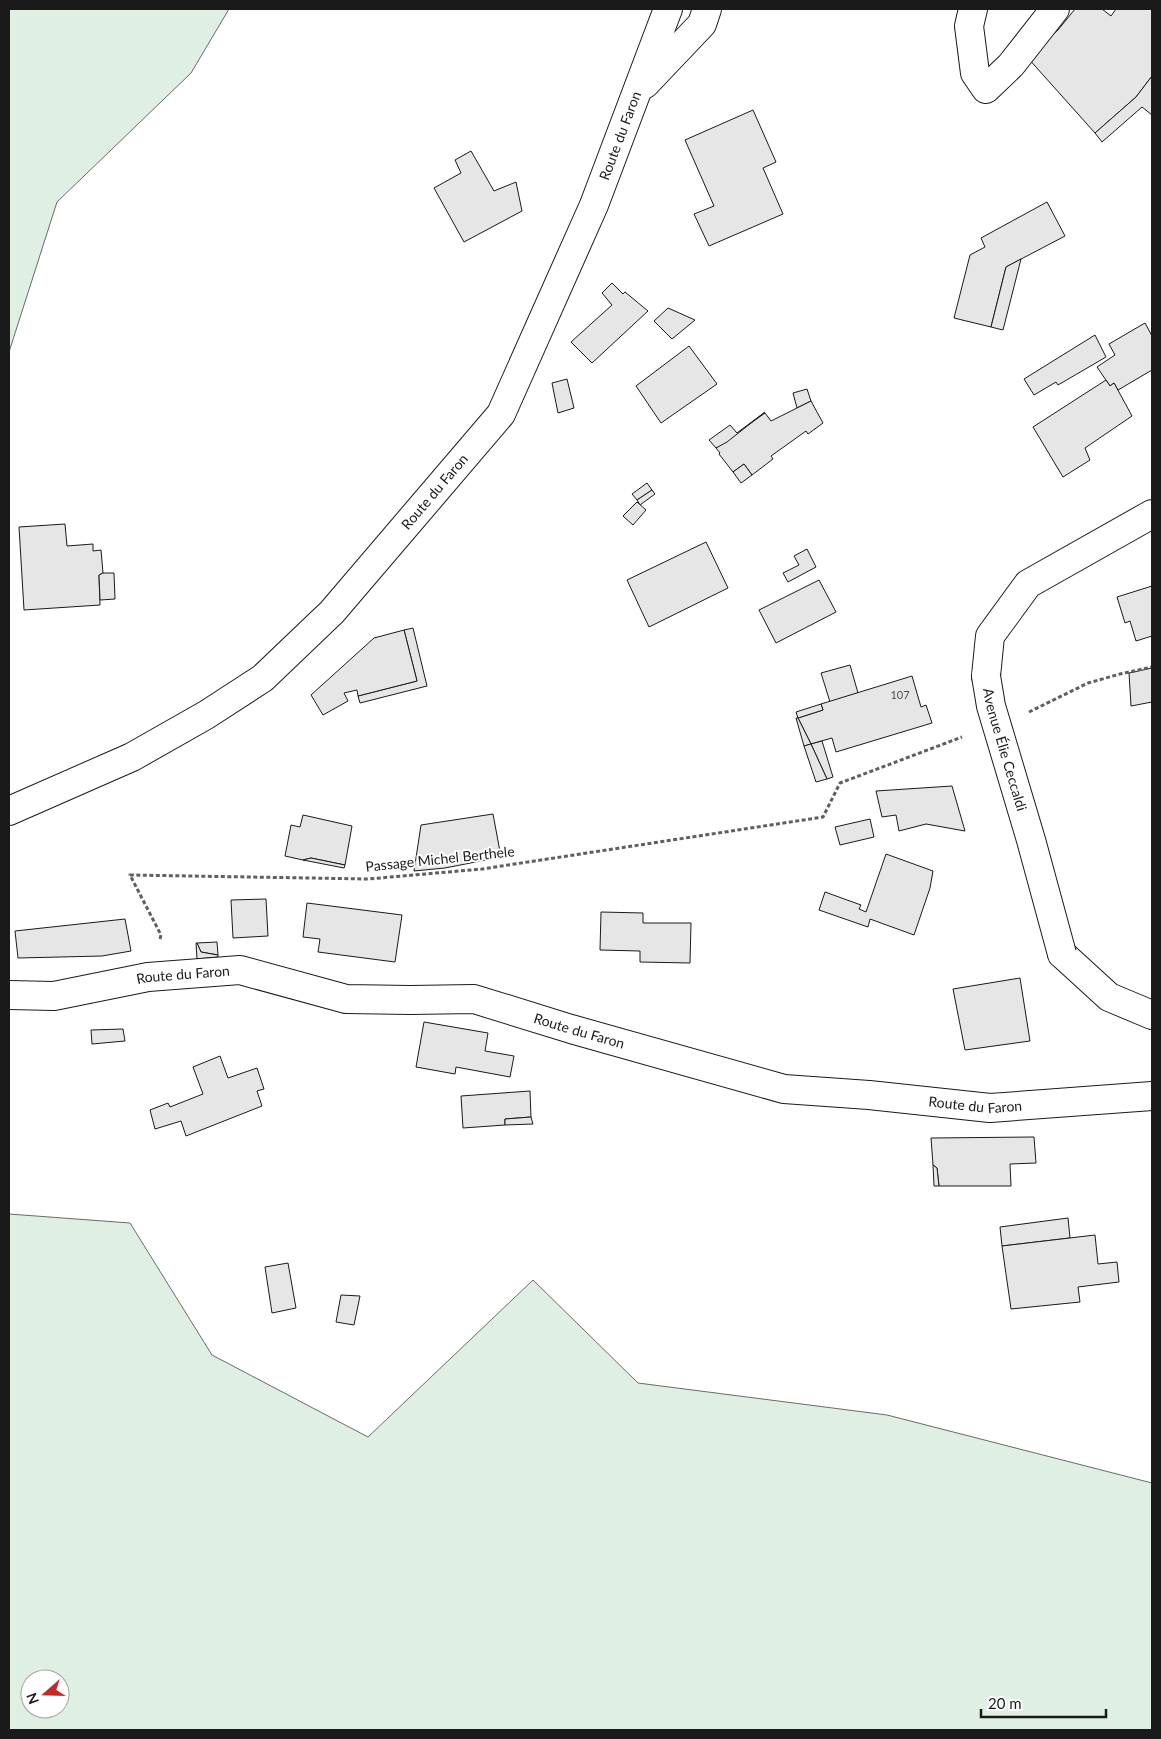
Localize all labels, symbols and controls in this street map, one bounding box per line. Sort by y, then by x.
street label: Route du Faron [595,89,644,182]
street label: Route du Faron [397,450,471,533]
street label: Avenue Élie Ceccaldi [980,687,1031,813]
house number: 107 [890,688,910,701]
street label: Passage Michel Berthele [365,842,515,875]
street label: Route du Faron [135,962,230,987]
street label: Route du Faron [532,1009,627,1052]
street label: Route du Faron [928,1092,1023,1116]
north arrow [20,1669,70,1719]
scale bar [981,1686,1106,1718]
text: N [22,1691,42,1707]
text: 20 m [988,1694,1022,1712]

